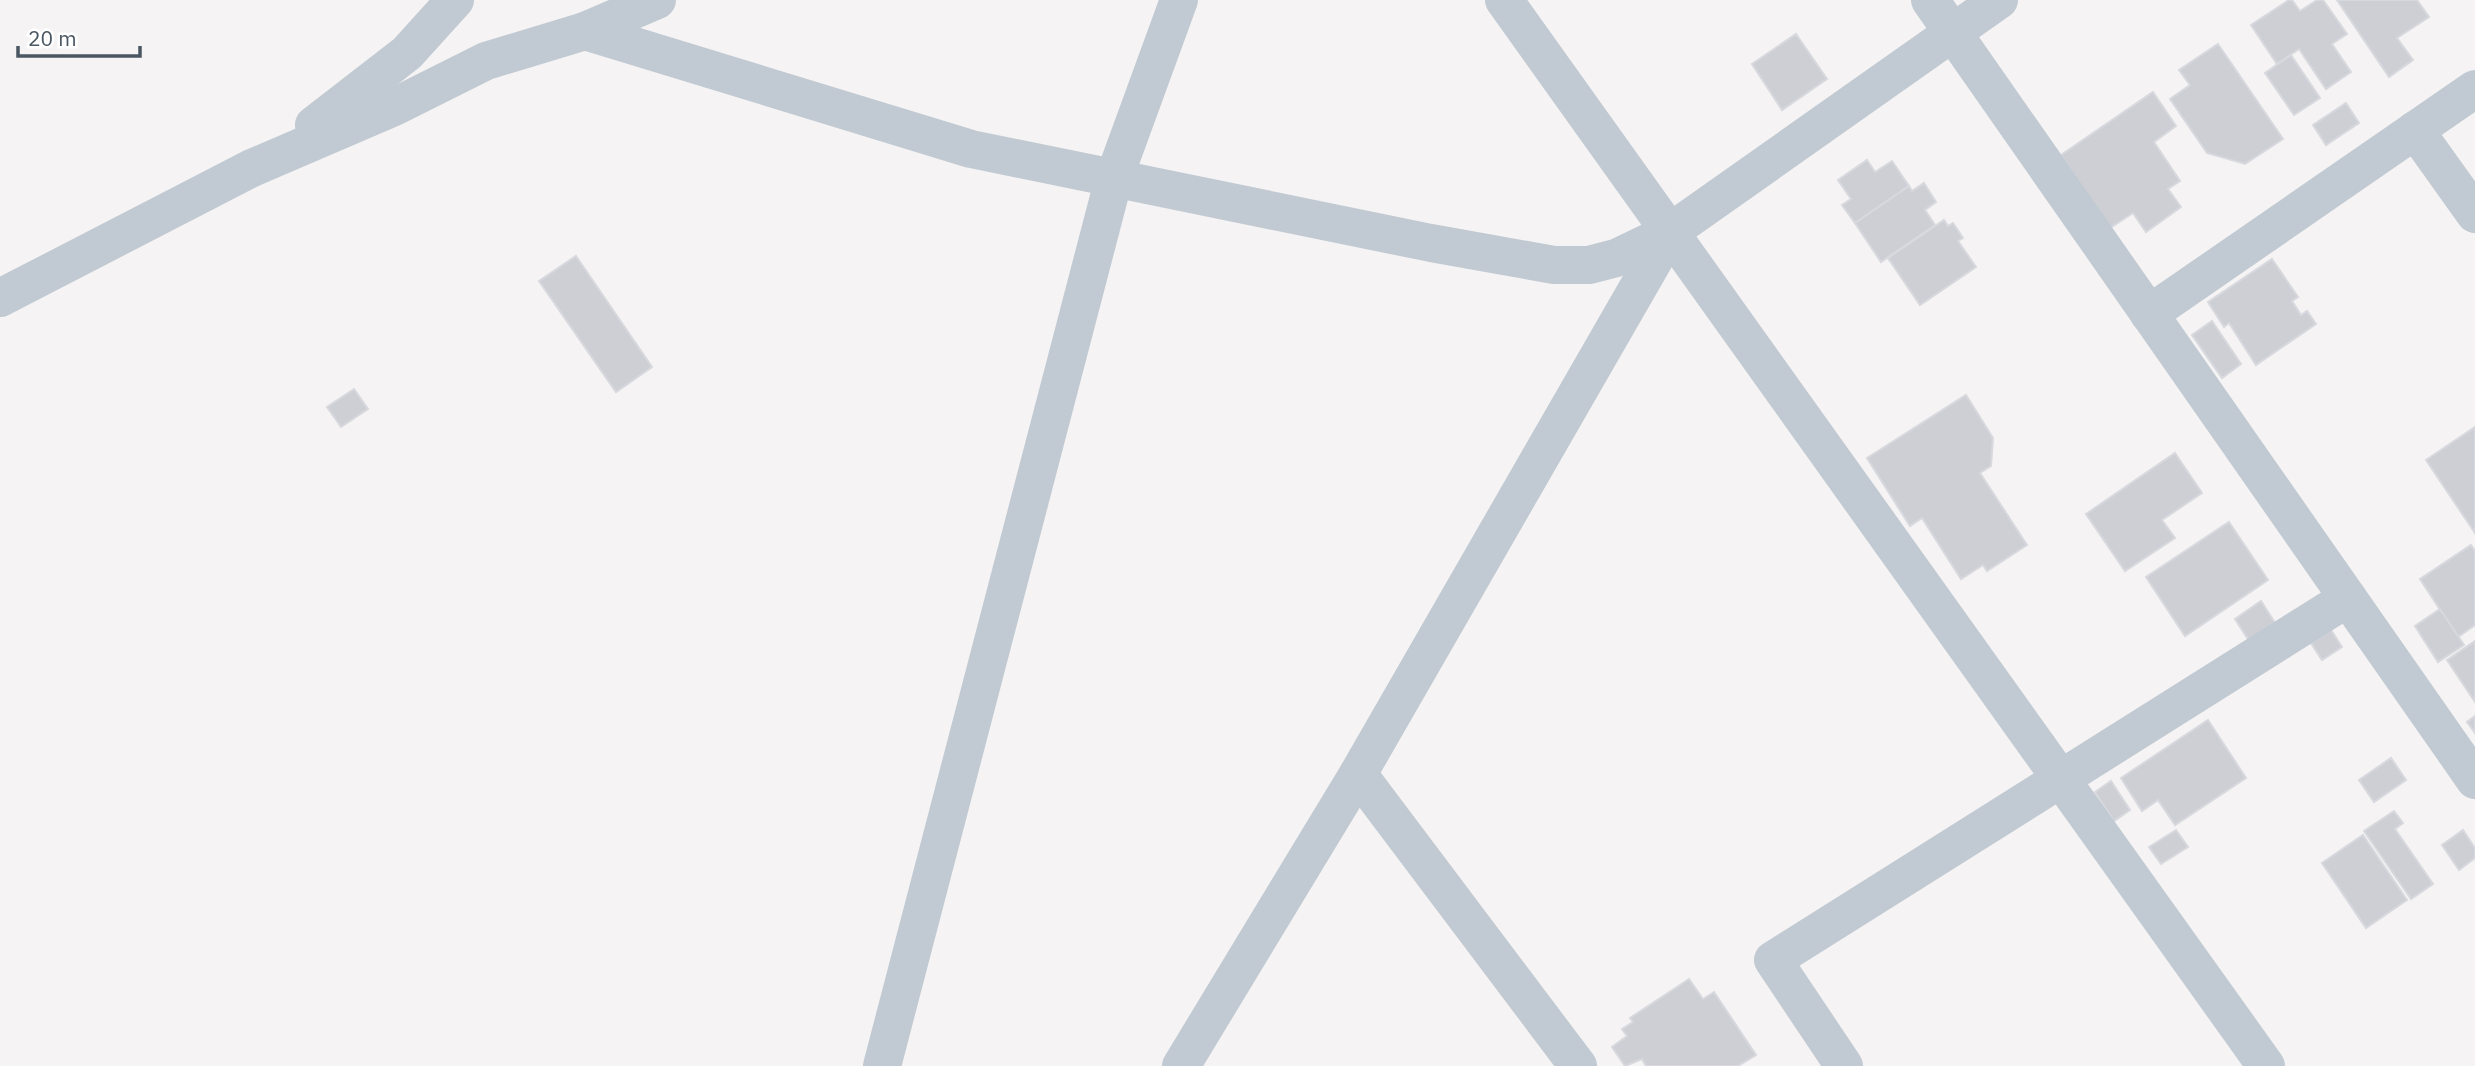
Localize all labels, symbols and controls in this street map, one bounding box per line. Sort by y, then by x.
scale bar [18,14,140,58]
text: 20 m [28,24,77,52]

